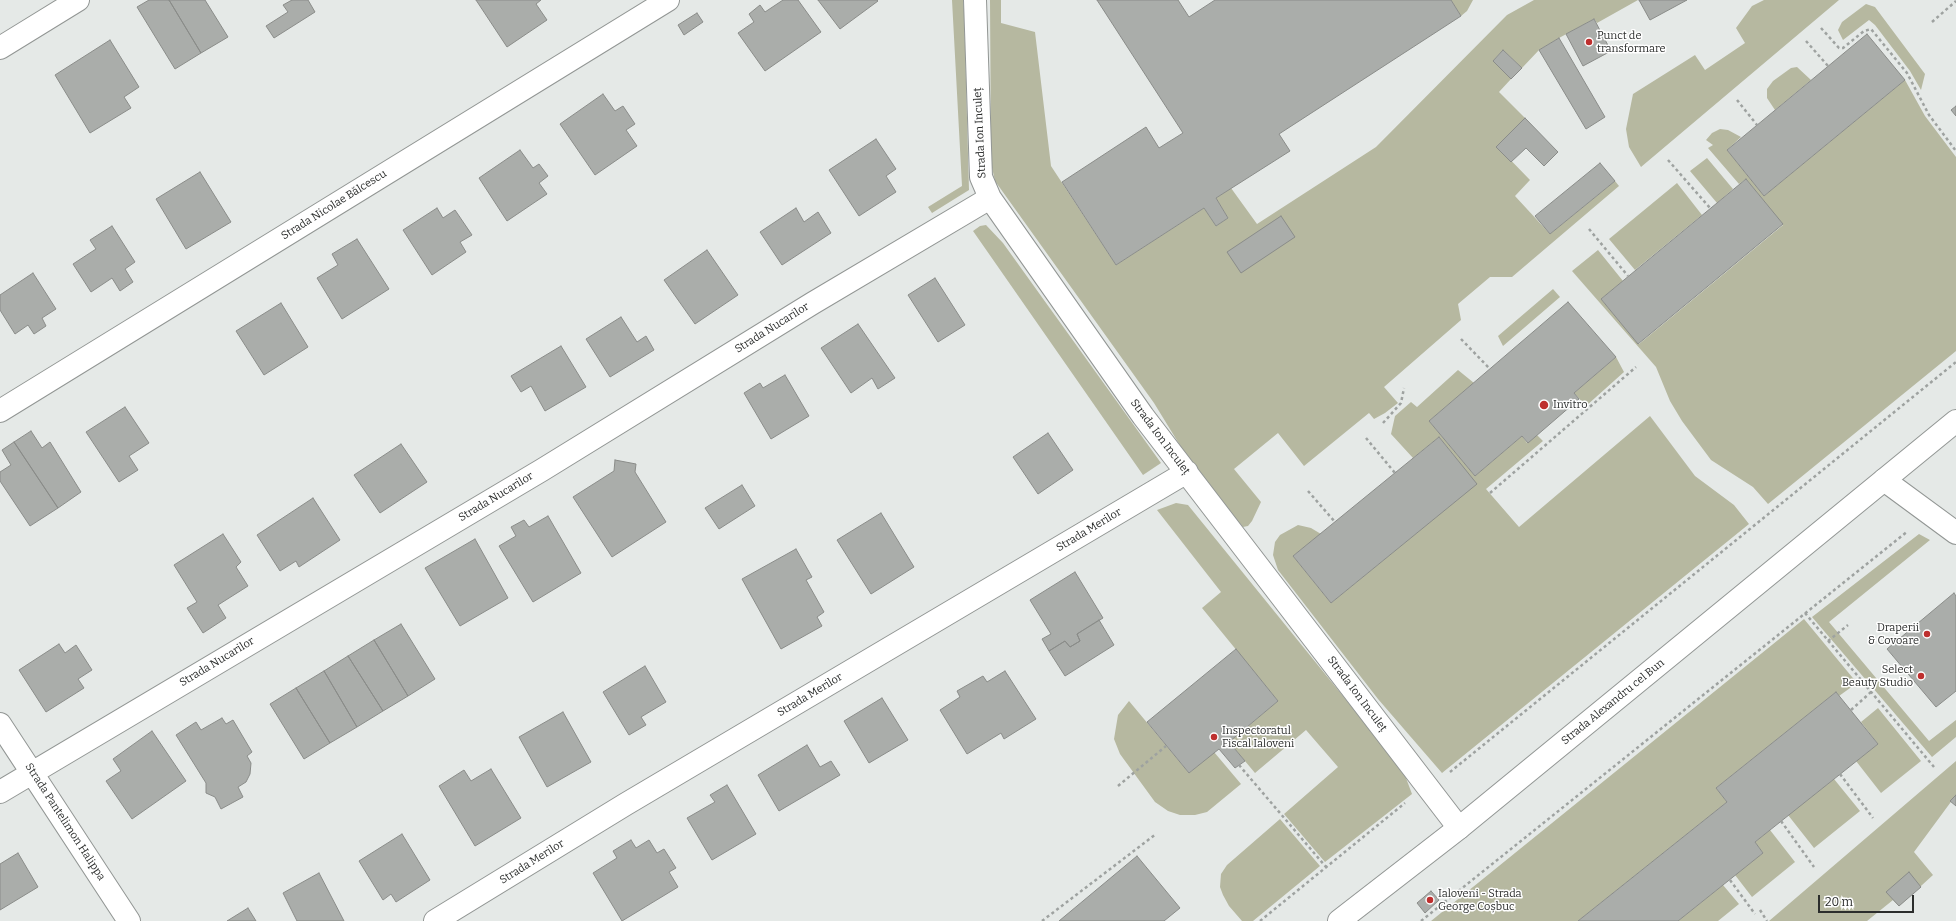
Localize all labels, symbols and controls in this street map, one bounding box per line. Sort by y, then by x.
place label: Punct de transformare [1597,29,1666,55]
marker: Punct de transformare [1584,37,1594,47]
street label: Strada Ion Inculeț [971,87,989,179]
street label: Strada Nicolae Bălcescu [279,167,389,243]
street label: Strada Nucarilor [733,300,811,356]
street label: Strada Ion Inculeț [1127,397,1193,477]
place label: Invitro [1553,398,1587,412]
marker: Invitro [1538,399,1550,411]
street label: Strada Nucarilor [456,469,536,525]
street label: Strada Merilor [1054,505,1124,555]
place label: Draperii & Covoare [1868,621,1919,647]
marker: Draperii & Covoare [1922,629,1932,639]
street label: Strada Nucarilor [177,634,257,690]
street label: Strada Ion Inculeț [1324,654,1390,734]
street label: Strada Alexandru cel Bun [1559,656,1667,748]
place label: Select Beauty Studio [1842,663,1913,689]
street label: Strada Merilor [775,670,845,720]
marker: Select Beauty Studio [1916,671,1926,681]
place label: Inspectoratul Fiscal Ialoveni [1222,724,1294,750]
marker: Inspectoratul Fiscal Ialoveni [1209,732,1219,742]
street label: Strada Pantelimon Halippa [22,761,108,883]
street label: Strada Merilor [497,837,567,887]
place label: Ialoveni - Strada George Coșbuc [1438,887,1522,913]
scale bar [1820,887,1916,913]
marker: Ialoveni - Strada George Coșbuc [1425,895,1435,905]
text: 20 m [1825,895,1853,909]

